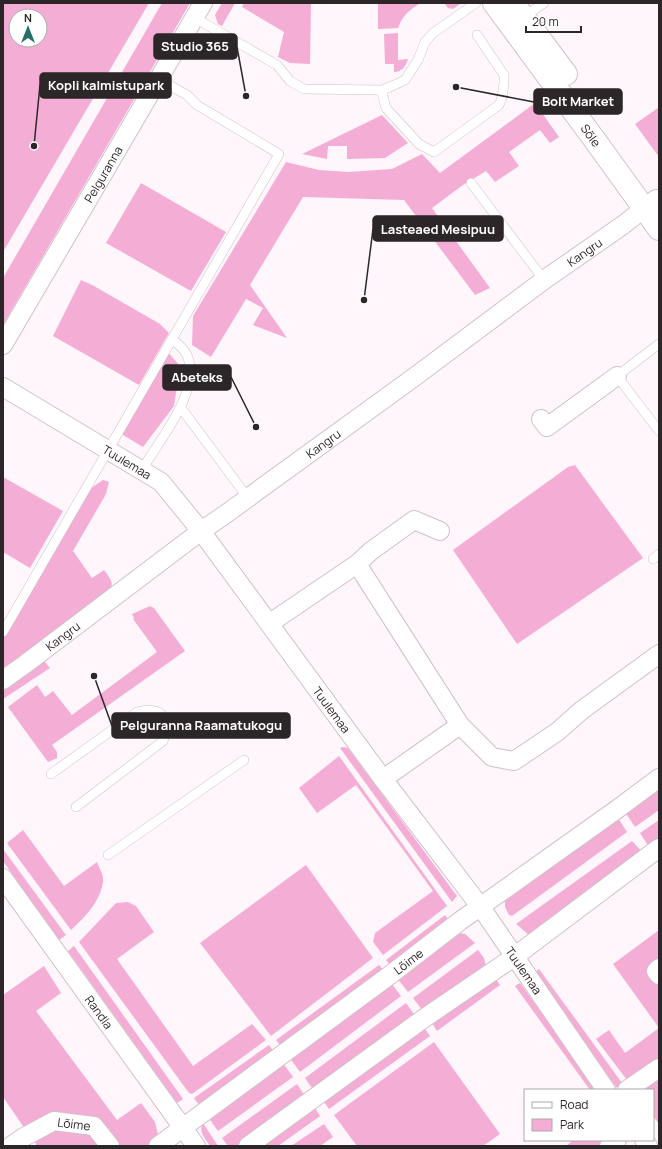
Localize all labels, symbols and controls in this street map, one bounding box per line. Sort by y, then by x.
north arrow [8,8,48,48]
scale bar [526,8,581,34]
text: N [24,10,32,25]
text: 20 m [532,13,559,30]
callout: Studio 365 [154,34,237,59]
text: Studio 365 [161,37,229,55]
callout: Kopli kalmistupark [40,73,171,98]
text: Kopli kalmistupark [48,76,165,94]
callout: Bolt Market [534,89,622,114]
text: Bolt Market [542,92,614,110]
street label: Sõle [577,120,605,150]
street label: Pelguranna [80,143,126,206]
callout: Lasteaed Mesipuu [373,216,503,241]
text: Lasteaed Mesipuu [381,220,495,238]
street label: Kangru [563,234,605,270]
callout: Abeteks [163,365,231,390]
text: Abeteks [171,368,223,386]
street label: Kangru [302,425,344,462]
street label: Tuulemaa [100,441,155,483]
street label: Kangru [42,617,83,655]
street label: Tuulemaa [309,683,355,736]
callout: Pelguranna Raamatukogu [112,713,290,738]
text: Pelguranna Raamatukogu [120,716,282,734]
street label: Tuulemaa [502,943,546,997]
street label: Lõime [390,944,426,978]
street label: Randla [81,992,117,1032]
legend [524,1089,654,1141]
text: Road [560,1096,588,1113]
street label: Lõime [56,1113,92,1134]
text: Park [560,1116,585,1133]

